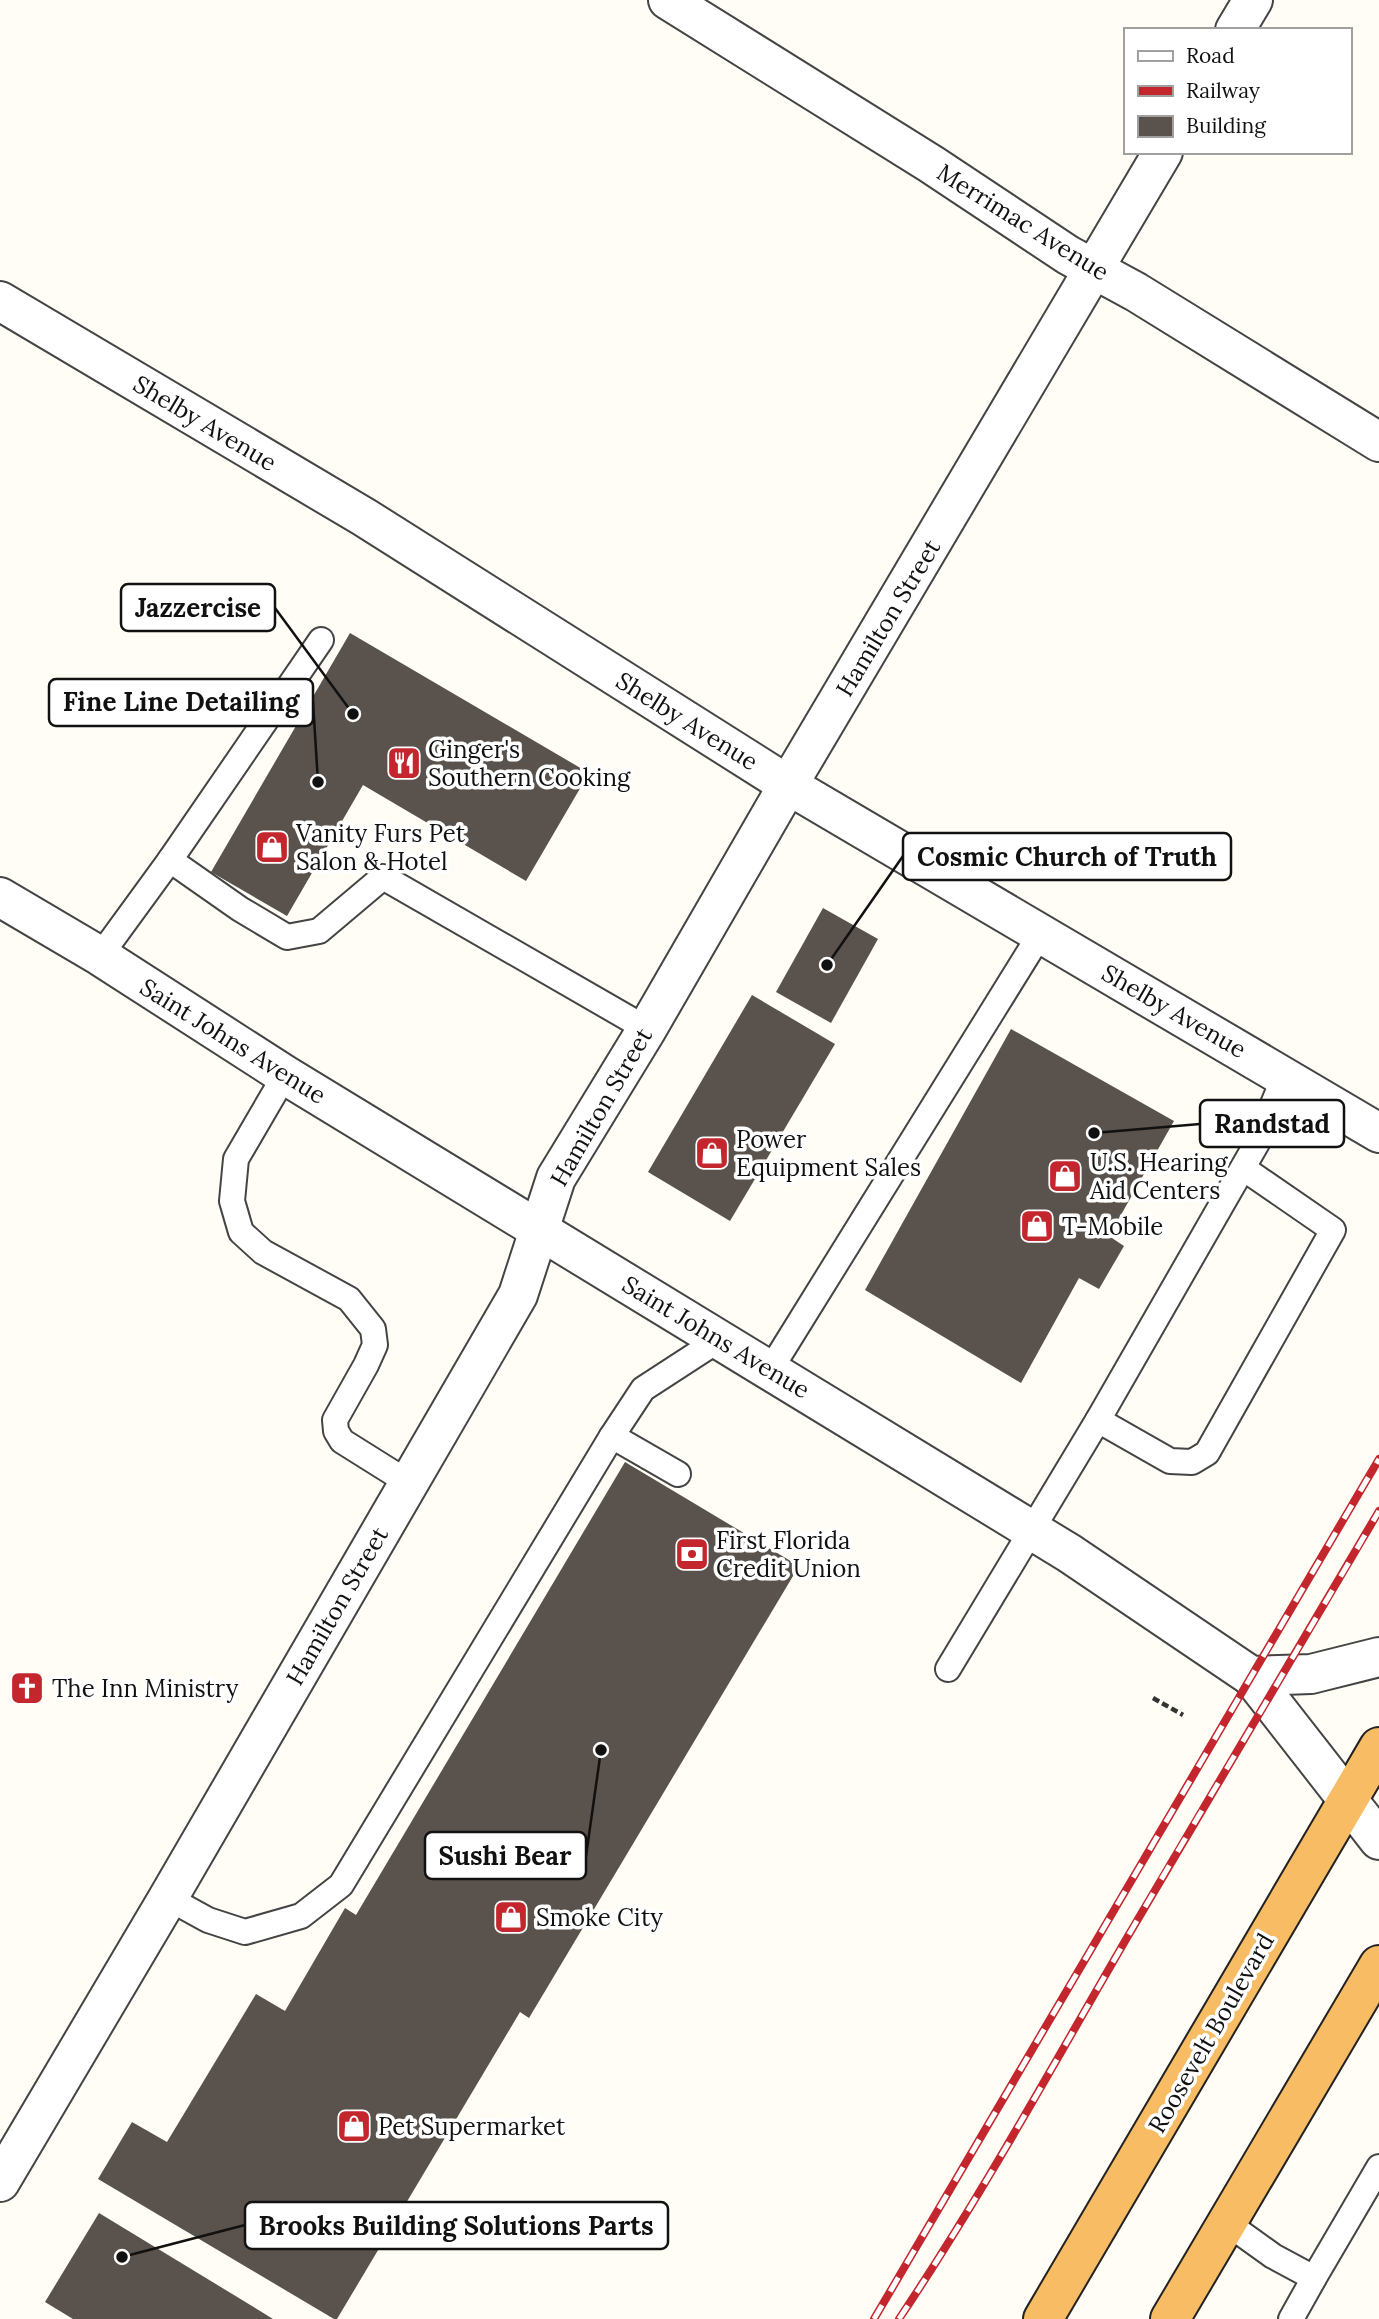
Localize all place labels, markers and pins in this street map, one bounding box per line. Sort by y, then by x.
callout: Jazzercise [121,584,275,631]
callout: Fine Line Detailing [49,679,313,726]
place label: Ginger's Southern Cooking [428,734,631,793]
restaurant icon: Ginger's Southern Cooking [385,744,423,782]
place label: Vanity Furs Pet Salon & Hotel [295,818,466,877]
shop icon: Vanity Furs Pet Salon & Hotel [253,828,291,866]
callout: Cosmic Church of Truth [903,833,1231,880]
callout: Randstad [1200,1100,1344,1147]
place label: Power Equipment Sales [736,1124,921,1183]
shop icon: Power Equipment Sales [693,1134,731,1172]
place label: U.S. Hearing Aid Centers [1089,1147,1228,1206]
shop icon: U.S. Hearing Aid Centers [1046,1157,1084,1195]
shop icon: T-Mobile [1018,1207,1056,1245]
place label: T-Mobile [1062,1211,1163,1242]
place label: First Florida Credit Union [716,1525,861,1584]
bank icon: First Florida Credit Union [673,1535,711,1573]
church icon: The Inn Ministry [8,1669,46,1707]
place label: The Inn Ministry [52,1673,239,1704]
callout: Sushi Bear [425,1832,586,1879]
shop icon: Smoke City [492,1898,530,1936]
place label: Smoke City [536,1902,663,1933]
shop icon: Pet Supermarket [335,2107,373,2145]
place label: Pet Supermarket [378,2111,566,2142]
callout: Brooks Building Solutions Parts [245,2202,668,2249]

